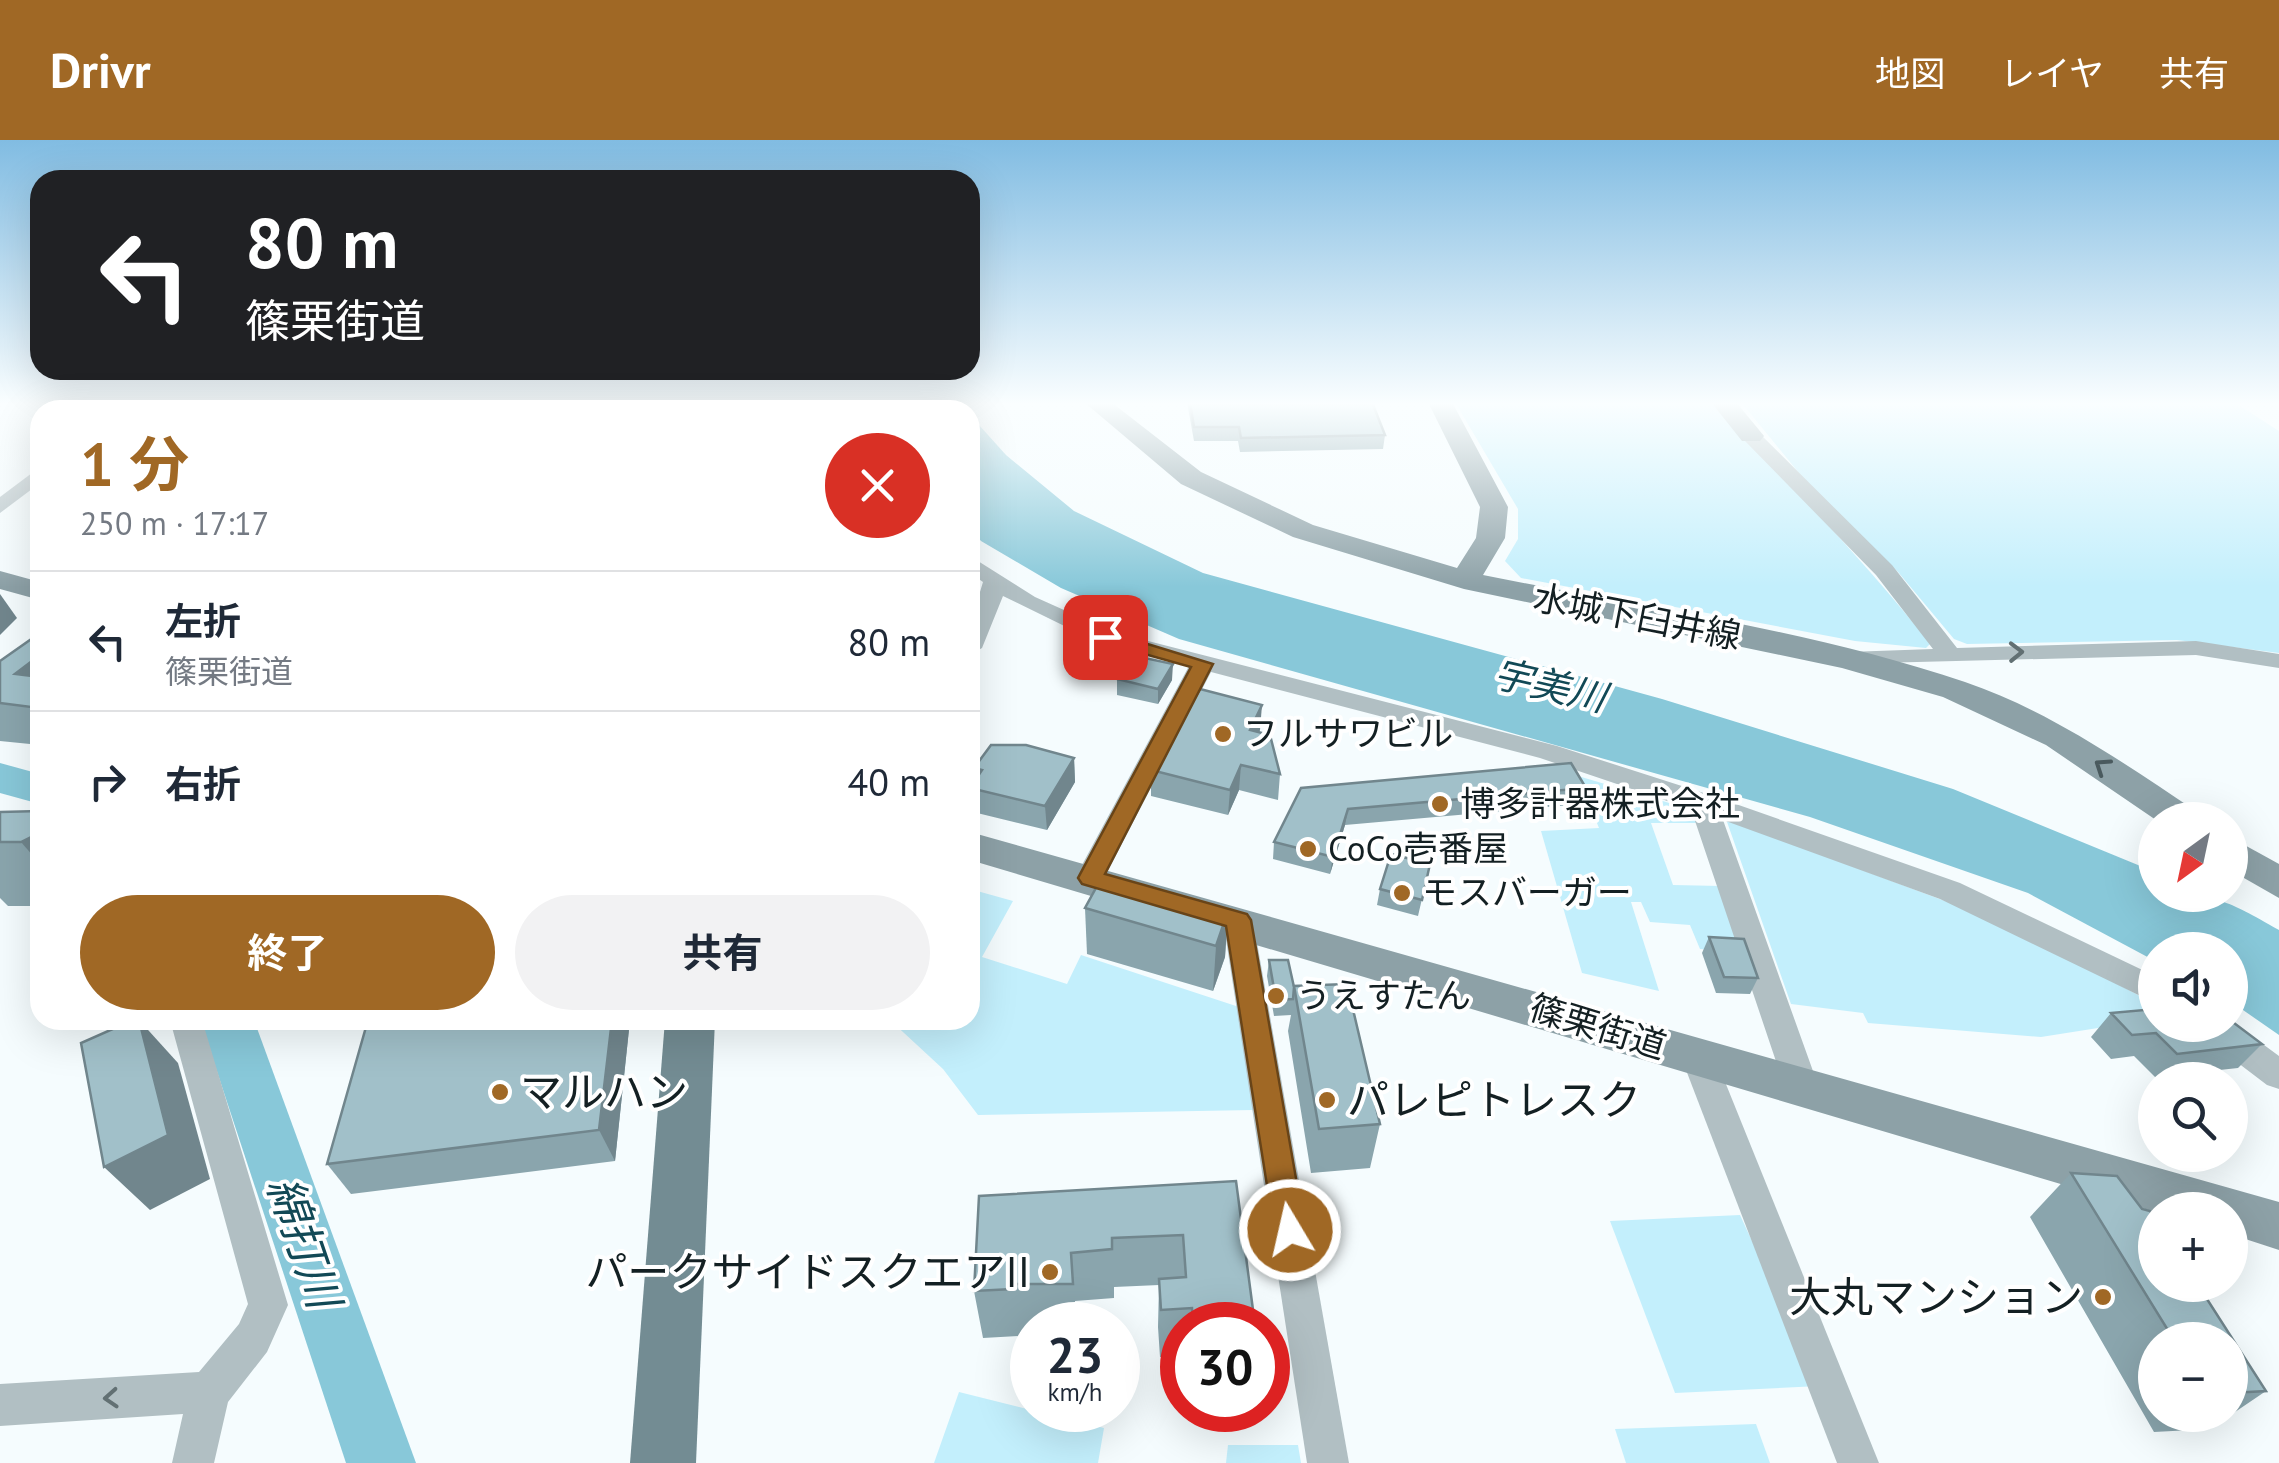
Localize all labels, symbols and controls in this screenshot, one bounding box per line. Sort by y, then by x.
text: Drivr [50,39,151,101]
text: 地図 [1875,50,1945,96]
text: レイヤ [2000,50,2104,96]
text: 共有 [2159,50,2229,96]
text: 80 m [245,197,398,287]
icon: left [80,210,210,340]
text: 篠栗街道 [245,291,425,349]
text: 1 分 [80,425,189,503]
button: close [825,433,930,538]
text: 250 m · 17:17 [80,502,269,544]
street label: 水城下臼井線 [1530,573,1745,659]
pin [1063,595,1148,680]
text: 左折 [165,596,241,645]
icon: arrive [1078,610,1133,665]
icon: left [80,614,135,669]
text: 80 m [848,617,930,666]
one-way arrow [2008,642,2024,663]
water label: 宇美川 [1489,648,1615,722]
text: 篠栗街道 [165,650,293,692]
place label: フルサワビル [1243,710,1453,756]
marker: フルサワビル [1212,723,1234,745]
icon: right [80,754,135,809]
text: 40 m [848,757,930,806]
text: 右折 [165,759,241,808]
one-way arrow [2095,759,2113,778]
place label: 博多計器株式会社 [1460,780,1740,826]
marker: 博多計器株式会社 [1429,793,1451,815]
north arrow [2138,802,2248,912]
map controls [2138,802,2248,1432]
place label: CoCo壱番屋 [1328,825,1508,871]
marker: CoCo壱番屋 [1297,838,1319,860]
place label: モスバーガー [1422,869,1632,915]
marker: モスバーガー [1391,882,1413,904]
button: 終了 [80,895,495,1010]
button: 共有 [515,895,930,1010]
button: sound [2138,932,2248,1042]
place label: うえすたん [1296,972,1471,1018]
street label: 篠栗街道 [1525,984,1672,1069]
marker: うえすたん [1265,985,1287,1007]
button: search [2138,1062,2248,1172]
place label: マルハン [520,1064,688,1119]
place label: パレピトレスク [1347,1072,1641,1127]
marker: マルハン [489,1081,511,1103]
marker: パレピトレスク [1316,1089,1338,1111]
water label: 綿打川 [256,1168,356,1319]
position arrow [1238,1178,1342,1282]
button: + [2138,1192,2248,1302]
place label: パークサイドスクエアII [586,1244,1030,1299]
marker: パークサイドスクエアII [1039,1261,1061,1283]
place label: 大丸マンション [1789,1269,2083,1324]
marker: 大丸マンション [2092,1286,2114,1308]
speed limit sign: 30 [1160,1302,1290,1432]
text: 23 [1047,1322,1103,1387]
button: − [2138,1322,2248,1432]
text: km/h [1048,1376,1102,1408]
one-way arrow [103,1387,119,1408]

